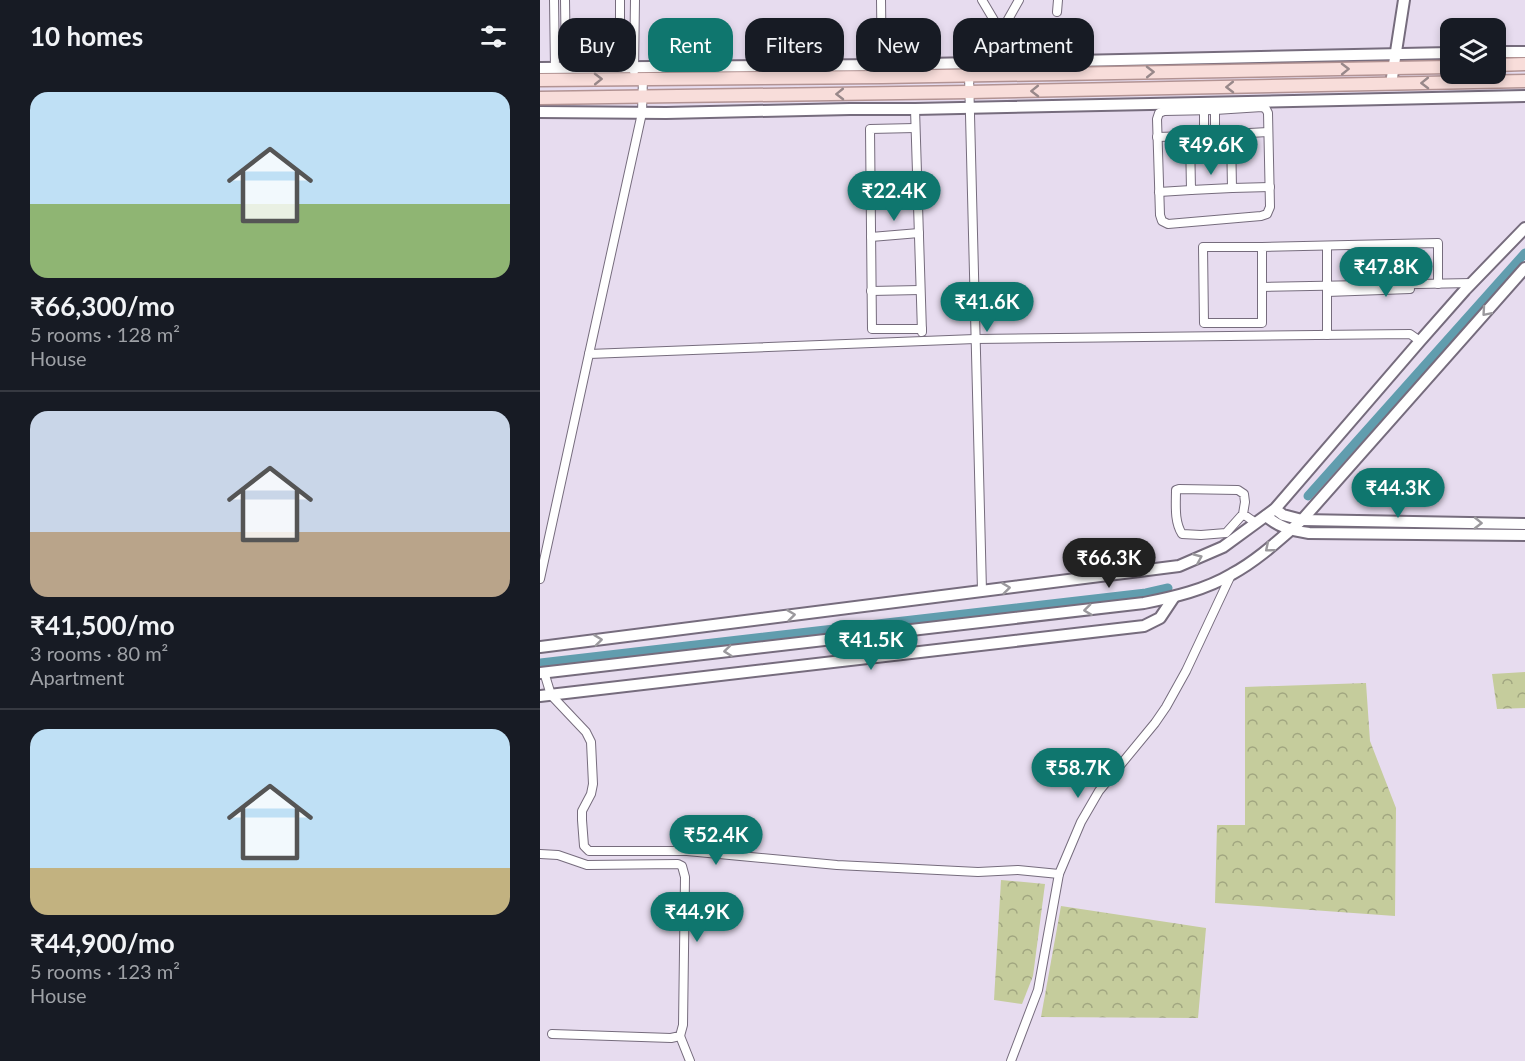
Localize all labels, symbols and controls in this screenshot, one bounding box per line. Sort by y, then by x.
chip: Buy [558,18,636,72]
chip: Rent [648,18,733,72]
chip: Filters [745,18,844,72]
chip: New [856,18,941,72]
chip: Apartment [953,18,1094,72]
map controls [1440,18,1506,84]
button: layers [1440,18,1506,84]
text: 10 homes [30,20,143,52]
icon: filters [477,20,510,53]
one-way arrow [1341,63,1350,75]
one-way arrow [1146,66,1155,78]
one-way arrow [594,73,603,85]
one-way arrow [1420,77,1429,89]
one-way arrow [1225,81,1234,93]
one-way arrow [1030,84,1039,97]
one-way arrow [835,87,844,100]
pin: ₹49.6K [1162,125,1260,176]
icon: home [216,131,324,239]
text: ₹49.6K [1179,132,1243,156]
pin: ₹22.4K [845,171,943,222]
text: ₹22.4K [862,178,926,202]
pin: ₹47.8K [1337,247,1435,298]
text: ₹47.8K [1354,254,1418,278]
pin: ₹41.6K [938,282,1036,333]
text: ₹41.6K [955,289,1019,313]
text: ₹66,300/mo [30,290,175,322]
one-way arrow [1482,305,1493,316]
text: 5 rooms · 128 m² [30,322,180,346]
text: House [30,346,87,370]
icon: home [216,450,324,558]
pin: ₹44.3K [1349,468,1447,519]
text: ₹44.3K [1366,475,1430,499]
one-way arrow [1473,517,1482,529]
pin: ₹66.3K [1060,538,1158,589]
one-way arrow [1265,541,1276,552]
text: ₹66.3K [1077,545,1141,569]
one-way arrow [1191,553,1202,565]
one-way arrow [1001,582,1010,595]
one-way arrow [1084,603,1093,616]
text: ₹41,500/mo [30,609,175,641]
one-way arrow [787,610,796,622]
pin: ₹41.5K [822,620,920,671]
text: ₹41.5K [839,627,903,651]
one-way arrow [593,634,603,647]
text: 3 rooms · 80 m² [30,641,168,665]
one-way arrow [723,644,732,657]
text: Apartment [30,665,124,689]
pin: ₹58.7K [1029,748,1127,799]
text: ₹58.7K [1046,755,1110,779]
icon: home [216,768,324,876]
pin: ₹52.4K [667,815,765,866]
text: ₹52.4K [684,822,748,846]
pin: ₹44.9K [648,892,746,943]
text: ₹44.9K [665,899,729,923]
text: ₹44,900/mo [30,927,175,959]
text: 5 rooms · 123 m² [30,959,180,983]
text: House [30,983,87,1007]

